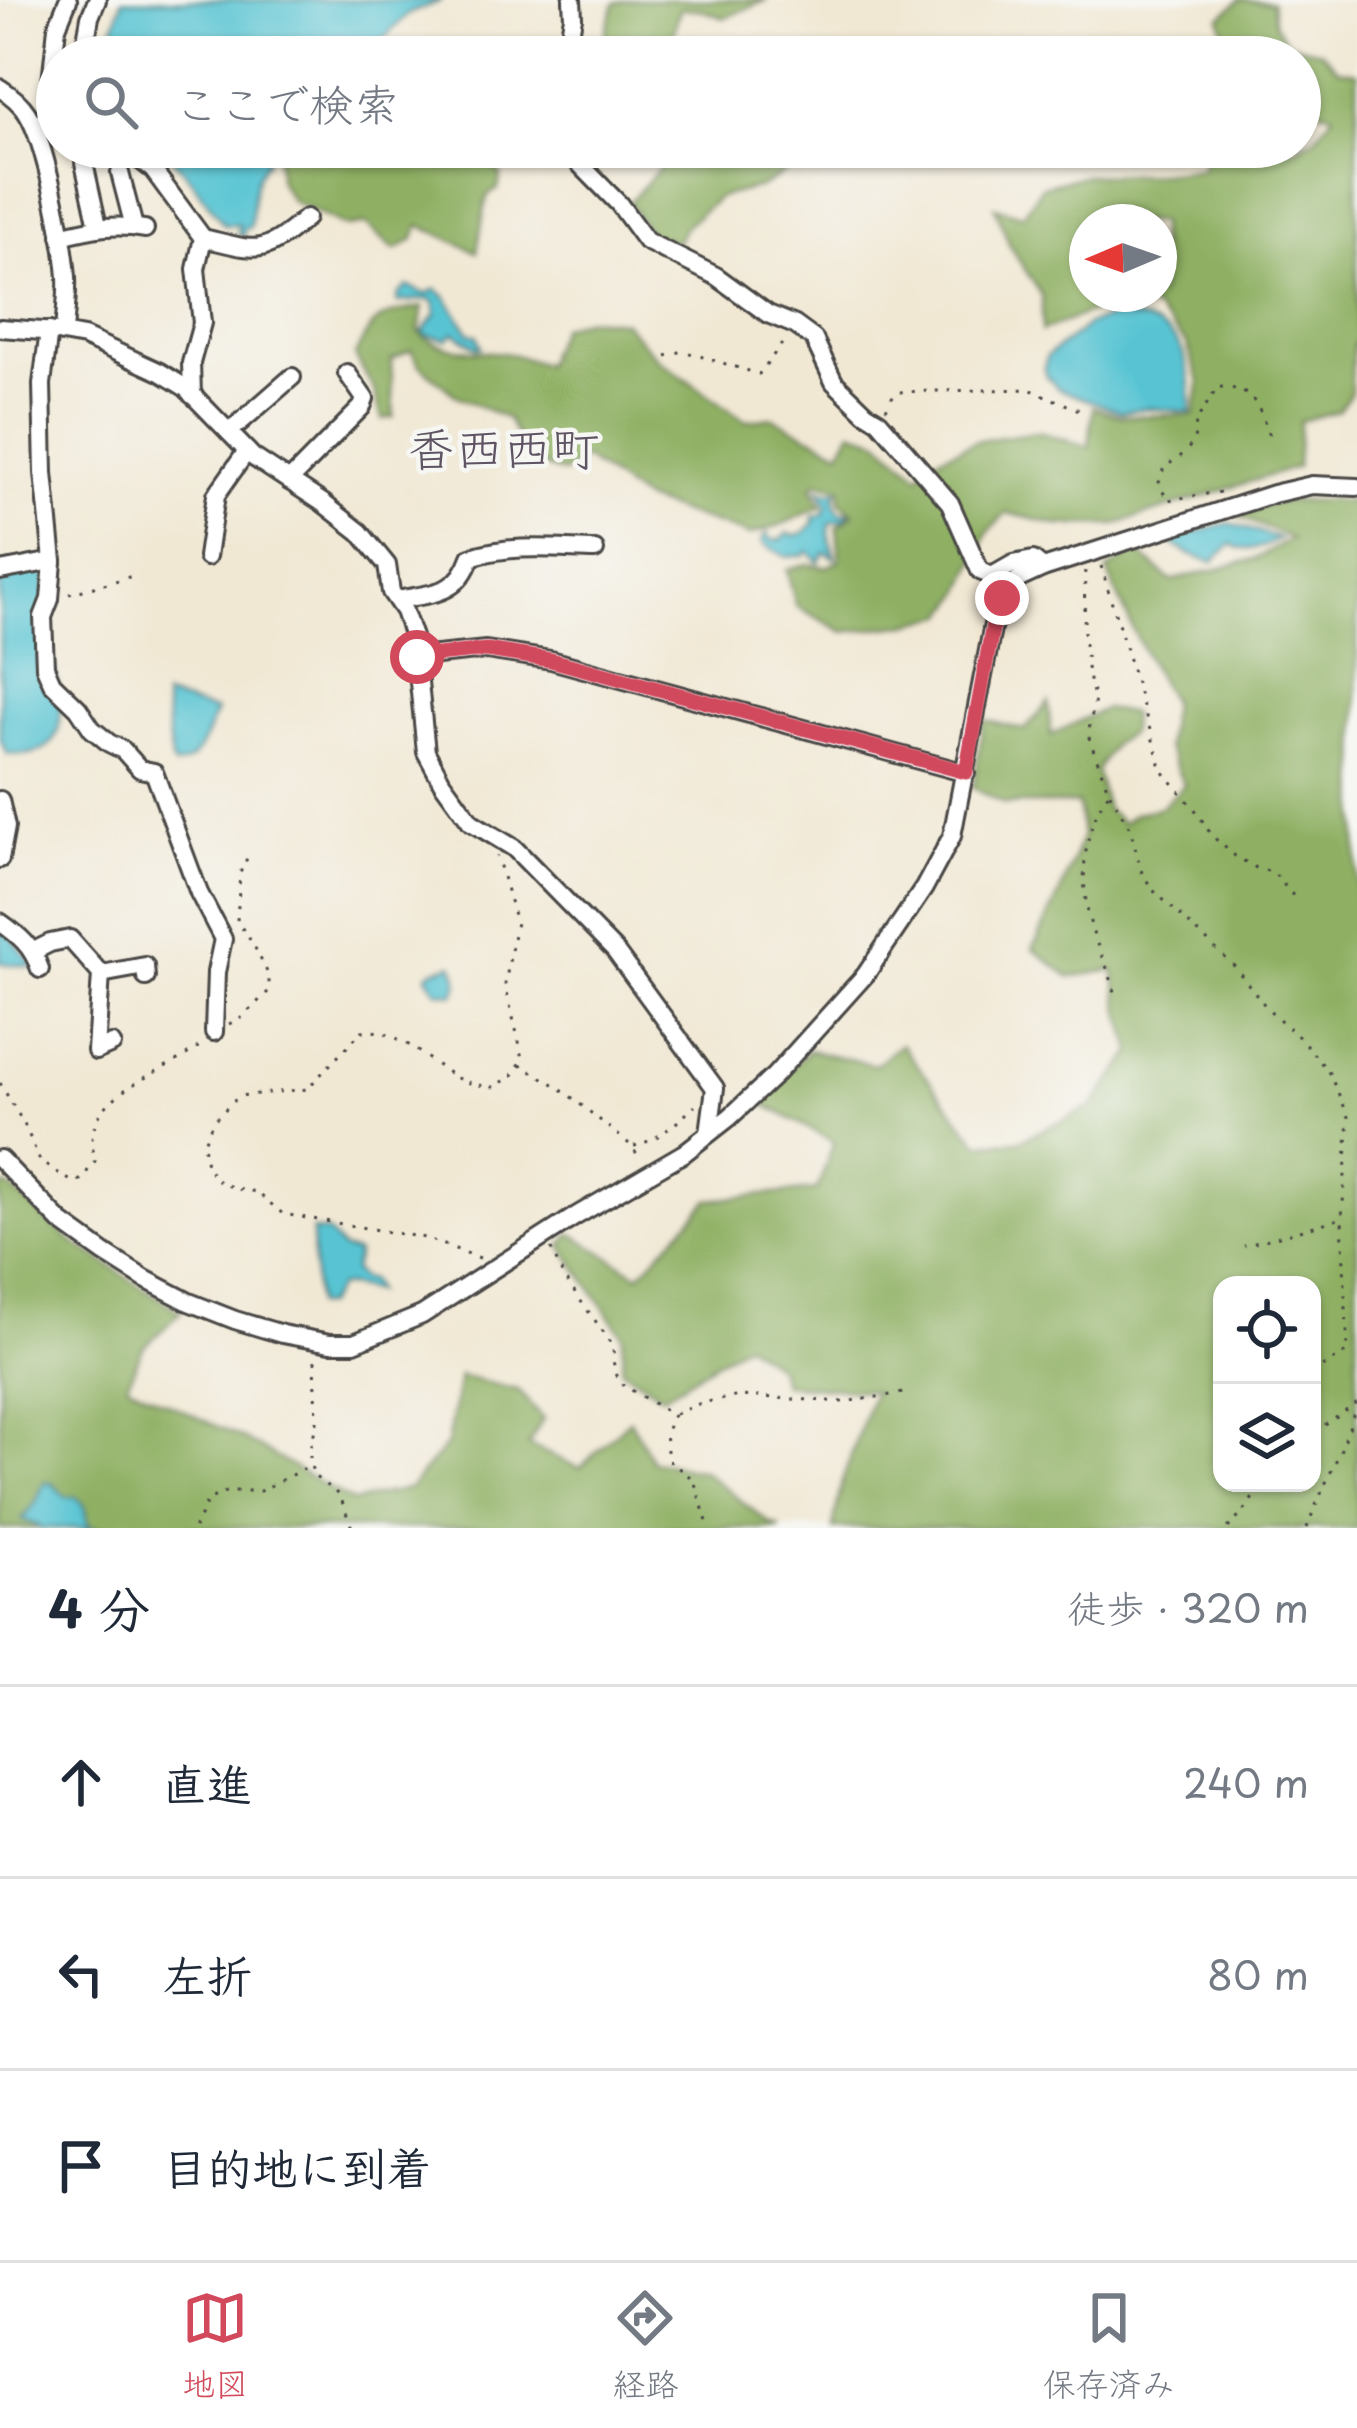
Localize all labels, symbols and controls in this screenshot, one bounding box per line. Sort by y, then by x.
search box [36,36,1321,168]
text: ここで検索 [174,68,399,136]
icon: search [78,69,144,135]
north arrow [1069,204,1177,312]
district label: 香西西町 [407,410,599,482]
route end [975,571,1029,625]
route start [390,630,444,684]
map controls [1213,1276,1321,1492]
button: locate [1213,1276,1321,1384]
button: layers [1213,1384,1321,1492]
text: 4 分 [48,1568,150,1645]
text: 徒歩 · 320 m [1067,1577,1309,1636]
text: 直進 [162,1748,252,1816]
icon: ahead [48,1749,114,1815]
text: 240 m [1183,1752,1309,1811]
text: 左折 [162,1940,252,2008]
icon: left [48,1941,114,2007]
text: 80 m [1207,1944,1309,2003]
text: 目的地に到着 [162,2132,432,2200]
icon: arrive [48,2133,114,2199]
tab: 地図 [182,2285,248,2407]
tab: 経路 [612,2285,678,2407]
tab: 保存済み [1043,2285,1175,2407]

